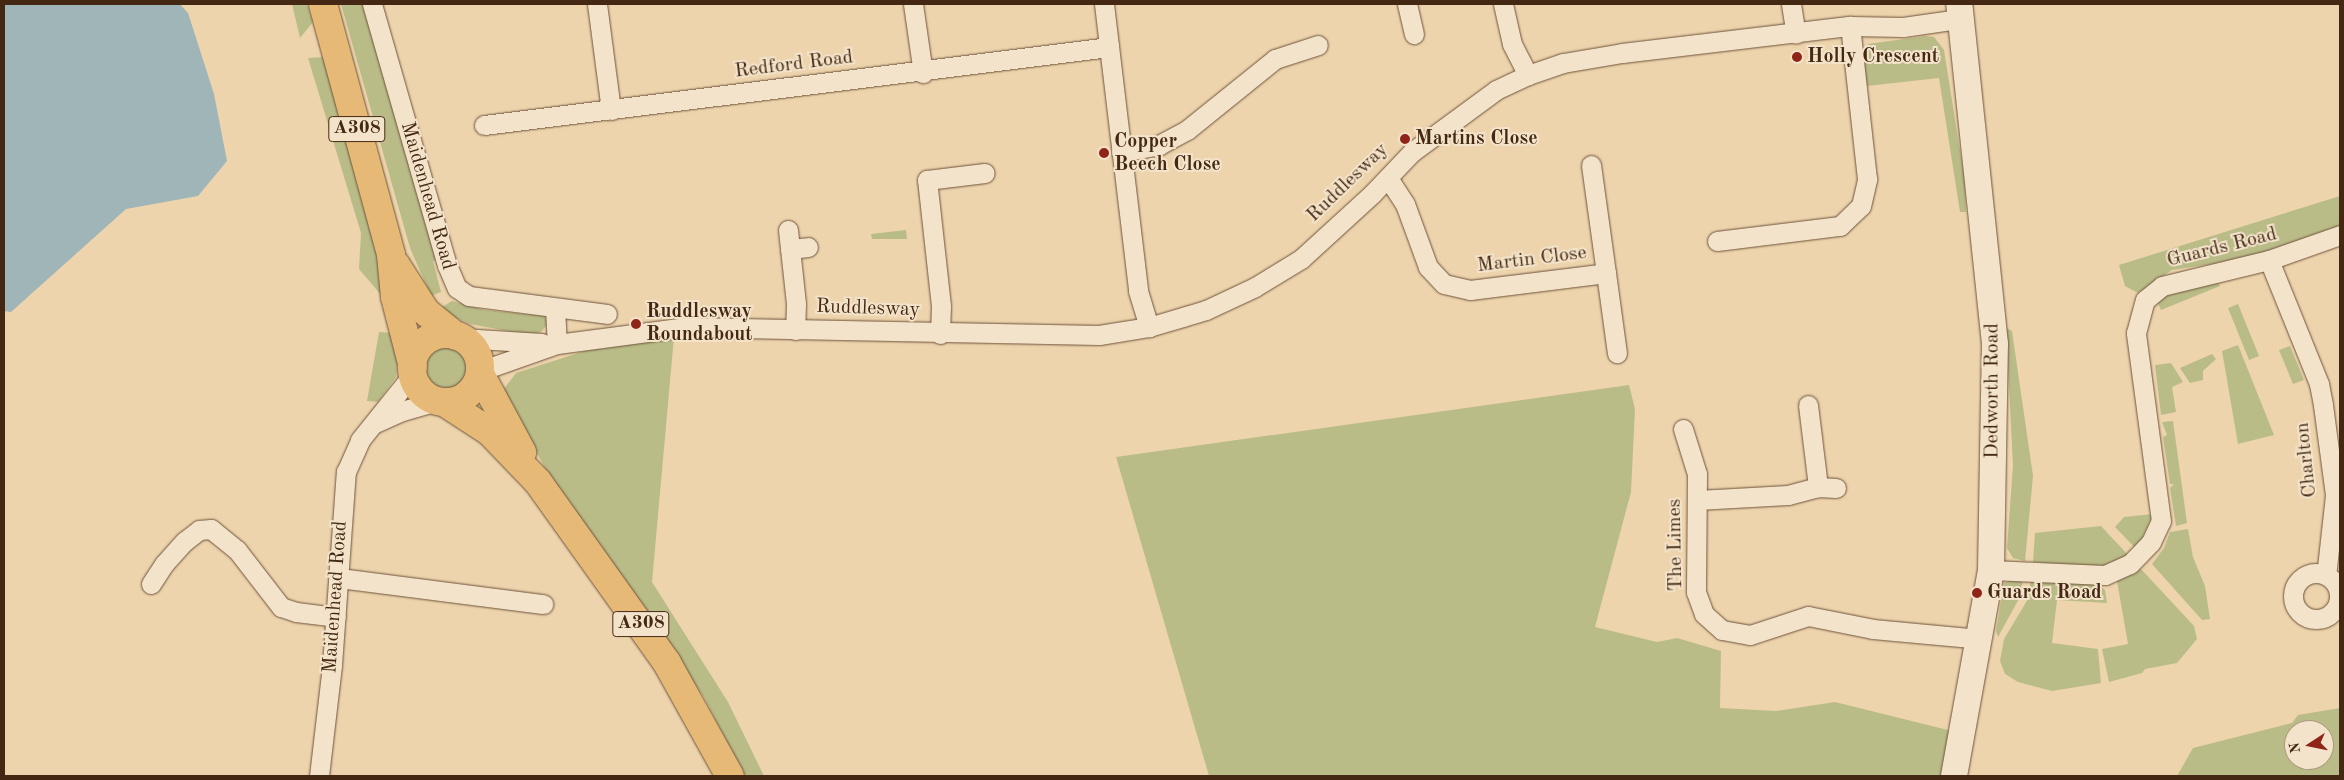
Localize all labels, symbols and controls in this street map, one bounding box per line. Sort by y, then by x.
place label: Holly Crescent [1807,45,1939,69]
street label: Redford Road [733,46,855,84]
marker: Holly Crescent [1791,51,1803,63]
road number: A308 [328,112,386,146]
street label: Maidenhead Road [394,119,460,273]
place label: Martins Close [1415,127,1538,151]
place label: Copper Beech Close [1114,130,1221,177]
marker: Martins Close [1399,133,1411,145]
street label: Ruddlesway [1302,138,1394,228]
marker: Copper Beech Close [1098,147,1110,159]
street label: Guards Road [2165,223,2279,273]
street label: Martin Close [1476,241,1588,279]
street label: Ruddlesway [816,295,920,323]
place label: Ruddlesway Roundabout [646,300,753,347]
marker: Ruddlesway Roundabout [630,318,642,330]
street label: Dedworth Road [1981,323,2005,459]
street label: Charlton [2291,421,2323,499]
street label: The Limes [1663,499,1689,591]
street label: Maidenhead Road [319,520,353,674]
place label: Guards Road [1987,581,2102,605]
marker: Guards Road [1971,587,1983,599]
road number: A308 [612,608,670,640]
north arrow [2284,720,2334,770]
text: N [2287,741,2303,754]

